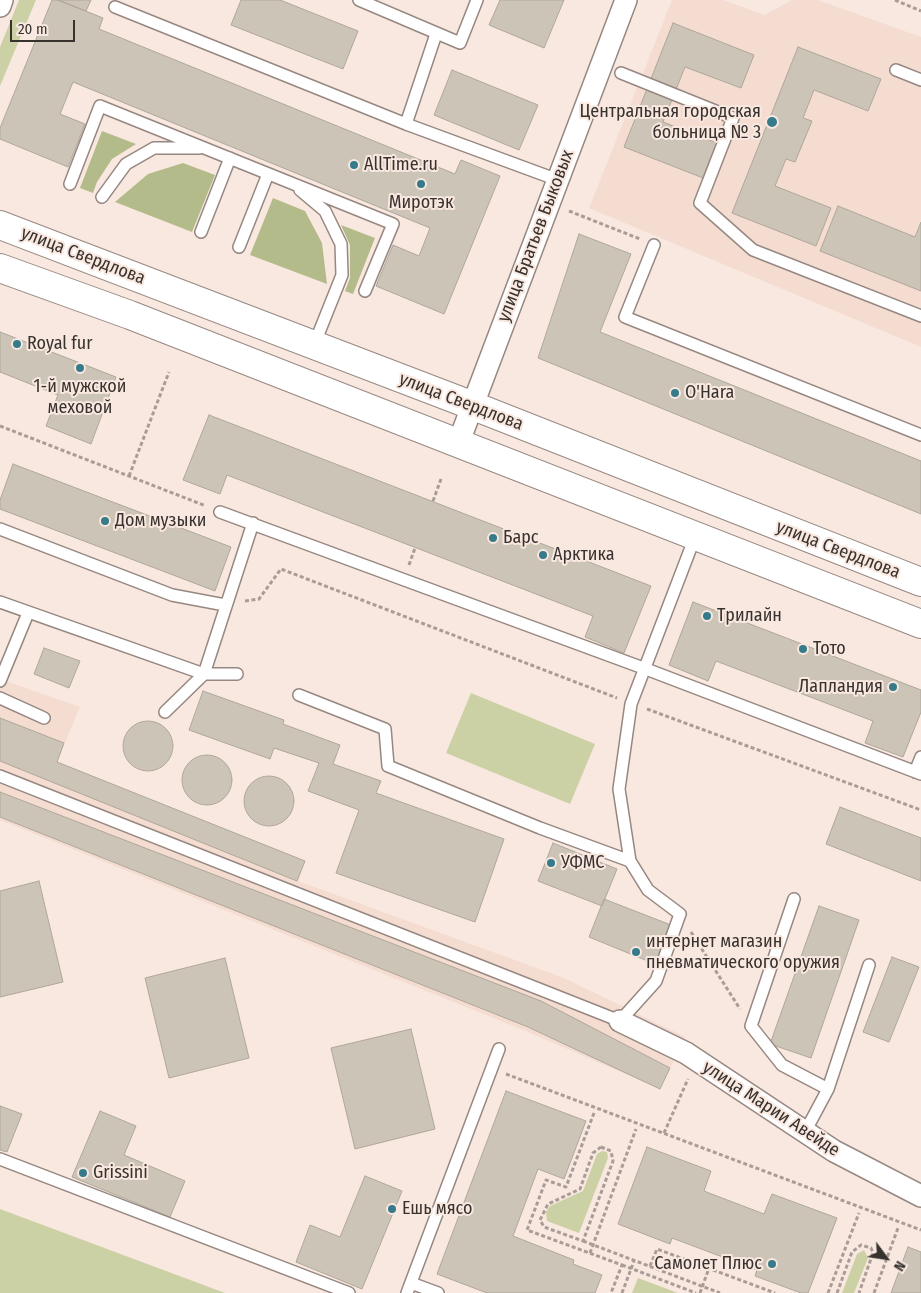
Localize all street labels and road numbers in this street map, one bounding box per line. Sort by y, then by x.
street label: улица Братьев Быковых [493,147,579,325]
street label: улица Свердлова [18,222,148,290]
street label: улица Свердлова [396,368,526,436]
street label: улица Свердлова [773,516,903,584]
street label: улица Марии Авейде [698,1057,844,1161]

